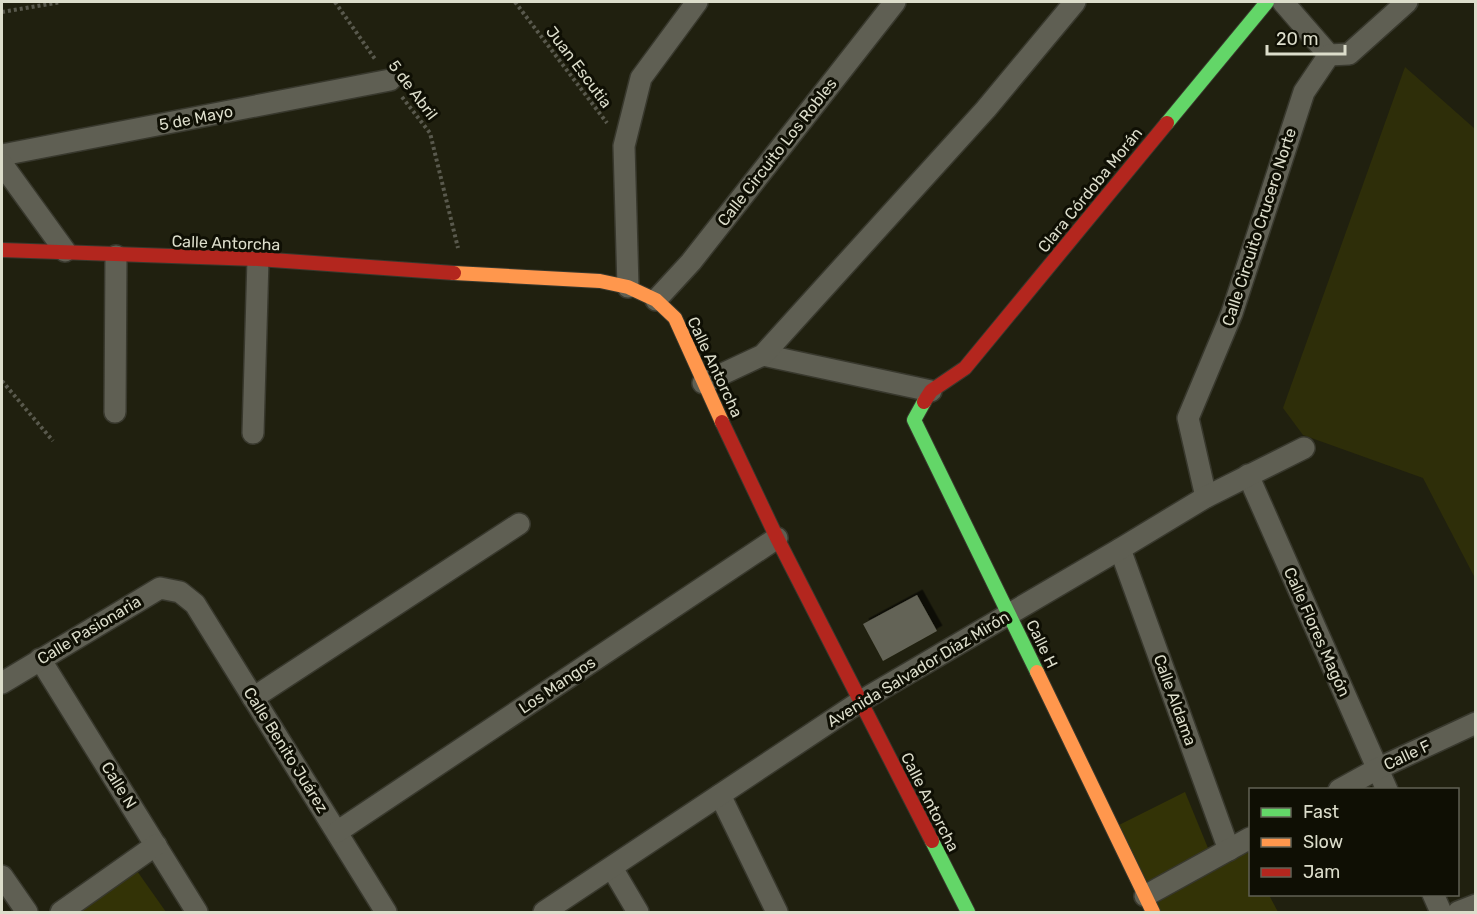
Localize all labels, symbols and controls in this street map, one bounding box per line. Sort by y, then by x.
scale bar [1267,18,1345,56]
street label: Juan Escutia [542,22,616,112]
text: 20 m [1276,28,1318,50]
street label: 5 de Abril [385,57,441,123]
street label: Calle Circuito Los Robles [713,74,841,230]
street label: 5 de Mayo [157,102,235,134]
street label: Clara Córdoba Morán [1034,124,1146,256]
street label: Calle Circuito Crucero Norte [1218,126,1300,328]
street label: Calle Antorcha [171,232,281,254]
street label: Calle Antorcha [683,314,747,420]
street label: Calle Flores Magón [1280,564,1354,700]
street label: Calle Pasionaria [34,592,144,668]
street label: Avenida Salvador Díaz Mirón [823,607,1013,731]
street label: Calle H [1022,617,1062,671]
street label: Los Mangos [515,652,599,718]
street label: Calle Aldama [1150,652,1200,748]
street label: Calle Benito Juárez [240,684,332,816]
street label: Calle F [1381,736,1433,774]
street label: Calle Antorcha [897,749,963,855]
street label: Calle N [97,758,141,812]
legend [1249,788,1459,896]
text: Fast [1303,801,1339,823]
text: Slow [1303,831,1343,853]
text: Jam [1303,861,1340,883]

